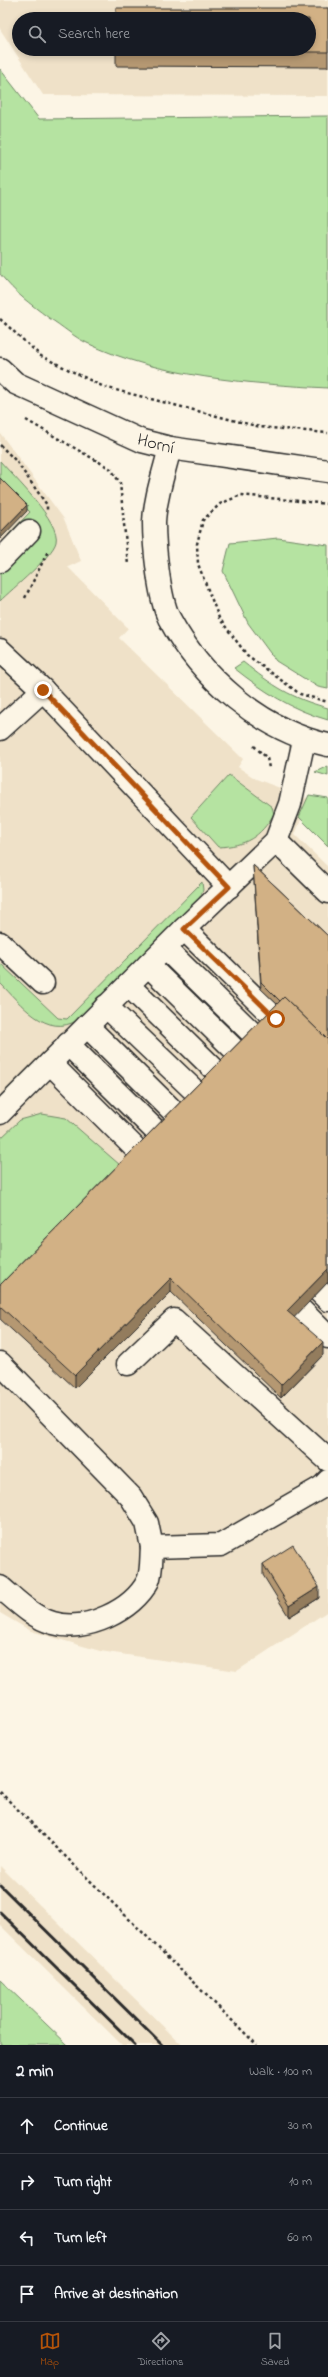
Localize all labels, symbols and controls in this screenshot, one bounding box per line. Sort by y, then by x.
search box [12,12,316,56]
icon: search [26,23,48,45]
text: Search here [58,23,130,45]
street label: Horní [134,428,177,462]
route end [34,681,52,699]
route start [267,1010,285,1028]
text: 2 min [16,2059,53,2084]
text: Walk · 100 m [249,2062,312,2081]
icon: ahead [16,2115,38,2137]
text: Continue [54,2115,108,2137]
text: 30 m [288,2116,312,2135]
icon: right [16,2171,38,2193]
text: Turn right [54,2171,112,2193]
text: 10 m [289,2172,312,2191]
icon: left [16,2227,38,2249]
text: Turn left [54,2227,107,2249]
text: 60 m [287,2228,312,2247]
icon: arrive [16,2283,38,2305]
text: Arrive at destination [54,2283,178,2305]
tab: Map [39,2330,61,2370]
tab: Directions [138,2330,183,2370]
tab: Saved [261,2330,289,2370]

